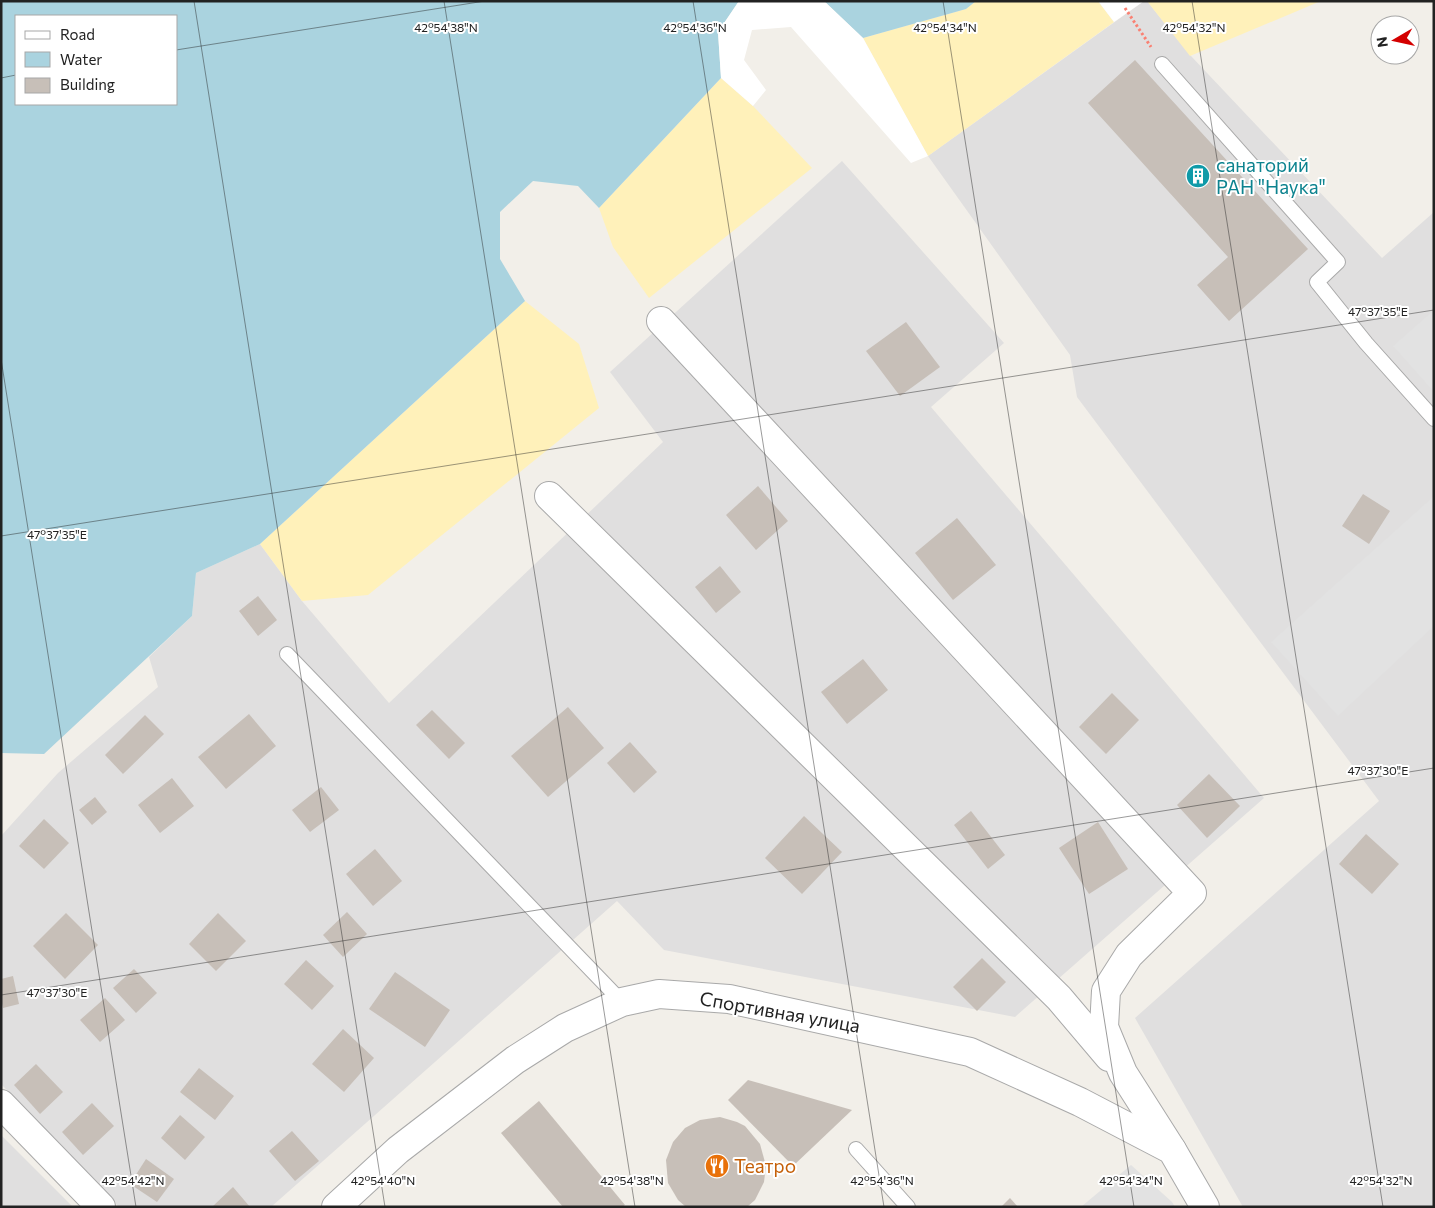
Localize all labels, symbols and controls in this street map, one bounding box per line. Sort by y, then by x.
legend [15,15,178,105]
north arrow [1370,15,1420,65]
text: 42°54'38"N [414,20,478,34]
text: 42°54'36"N [663,20,727,34]
text: 42°54'34"N [913,20,977,34]
text: 42°54'32"N [1163,20,1225,34]
text: Road [60,25,95,43]
text: N [1372,36,1391,49]
text: Water [60,50,102,68]
text: Building [60,75,115,93]
place label: санаторий РАН "Наука" [1216,153,1326,198]
building icon: санаторий РАН "Наука" [1185,163,1211,189]
text: 47°37'35"E [1348,304,1408,318]
text: 47°37'35"E [27,527,87,541]
text: 47°37'30"E [1348,763,1408,777]
text: 47°37'30"E [27,985,87,999]
street label: Спортивная улица [698,986,862,1037]
restaurant icon: Театро [704,1153,730,1179]
place label: Театро [734,1154,796,1177]
text: 42°54'42"N [101,1173,165,1187]
text: 42°54'40"N [351,1173,415,1187]
text: 42°54'38"N [600,1173,664,1187]
text: 42°54'36"N [850,1173,914,1187]
text: 42°54'34"N [1099,1173,1163,1187]
text: 42°54'32"N [1350,1173,1412,1187]

